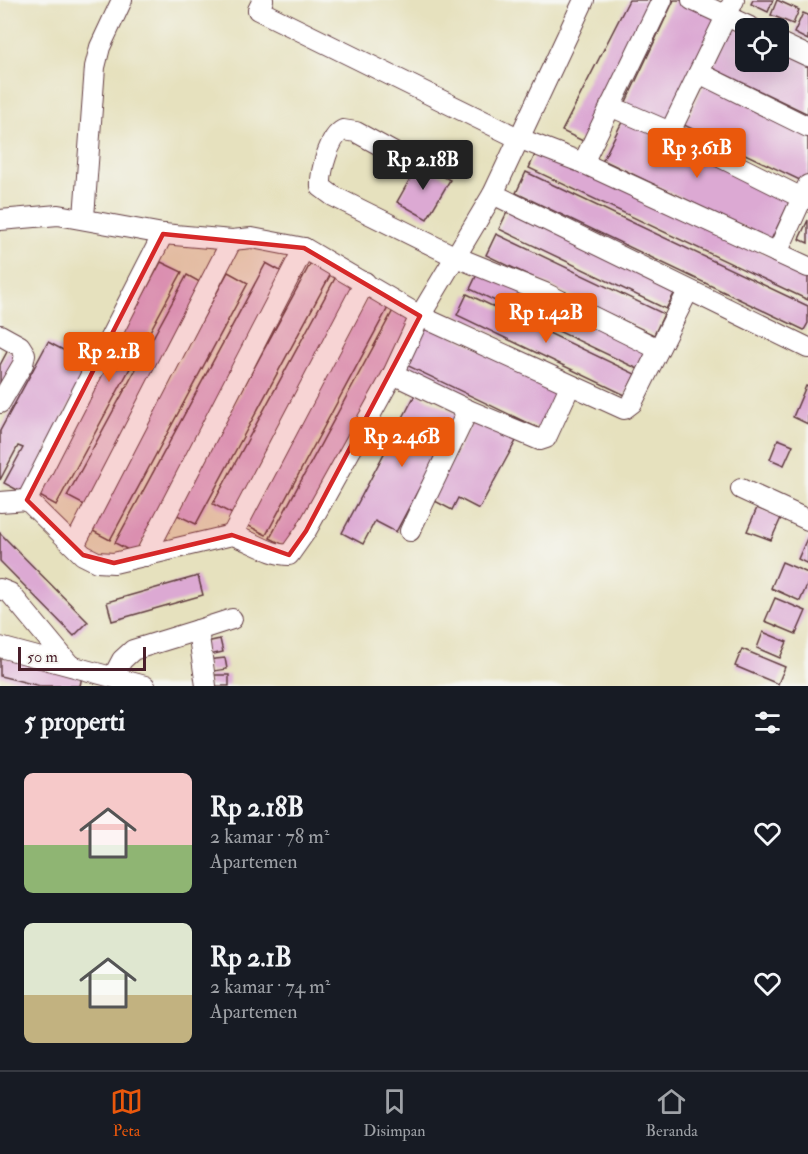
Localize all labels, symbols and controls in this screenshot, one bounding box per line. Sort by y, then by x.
map controls [735,18,789,72]
button: locate [735,18,789,72]
pin: Rp 3.61B [635,128,759,179]
text: Rp 3.61B [662,135,732,160]
pin: Rp 2.18B [361,140,485,191]
text: Rp 2.18B [387,147,459,172]
pin: Rp 1.42B [484,293,608,344]
text: Rp 1.42B [509,300,583,325]
pin: Rp 2.1B [54,332,164,383]
text: Rp 2.1B [78,339,140,364]
pin: Rp 2.46B [340,417,464,468]
text: Rp 2.46B [364,424,440,449]
scale bar [18,644,146,672]
text: 50 m [27,647,58,667]
text: 5 properti [24,706,125,738]
icon: filters [751,706,784,739]
text: Rp 2.18B [210,792,304,824]
icon: home [72,797,144,869]
icon: heart [751,817,784,850]
text: 2 kamar · 78 m² [210,824,329,849]
text: Apartemen [210,849,297,874]
text: Rp 2.1B [210,942,292,974]
icon: home [72,947,144,1019]
icon: heart [751,967,784,1000]
text: 2 kamar · 74 m² [210,974,330,999]
text: Apartemen [210,999,297,1024]
tab: Peta [110,1085,143,1141]
tab: Disimpan [363,1085,425,1141]
tab: Beranda [646,1085,698,1141]

